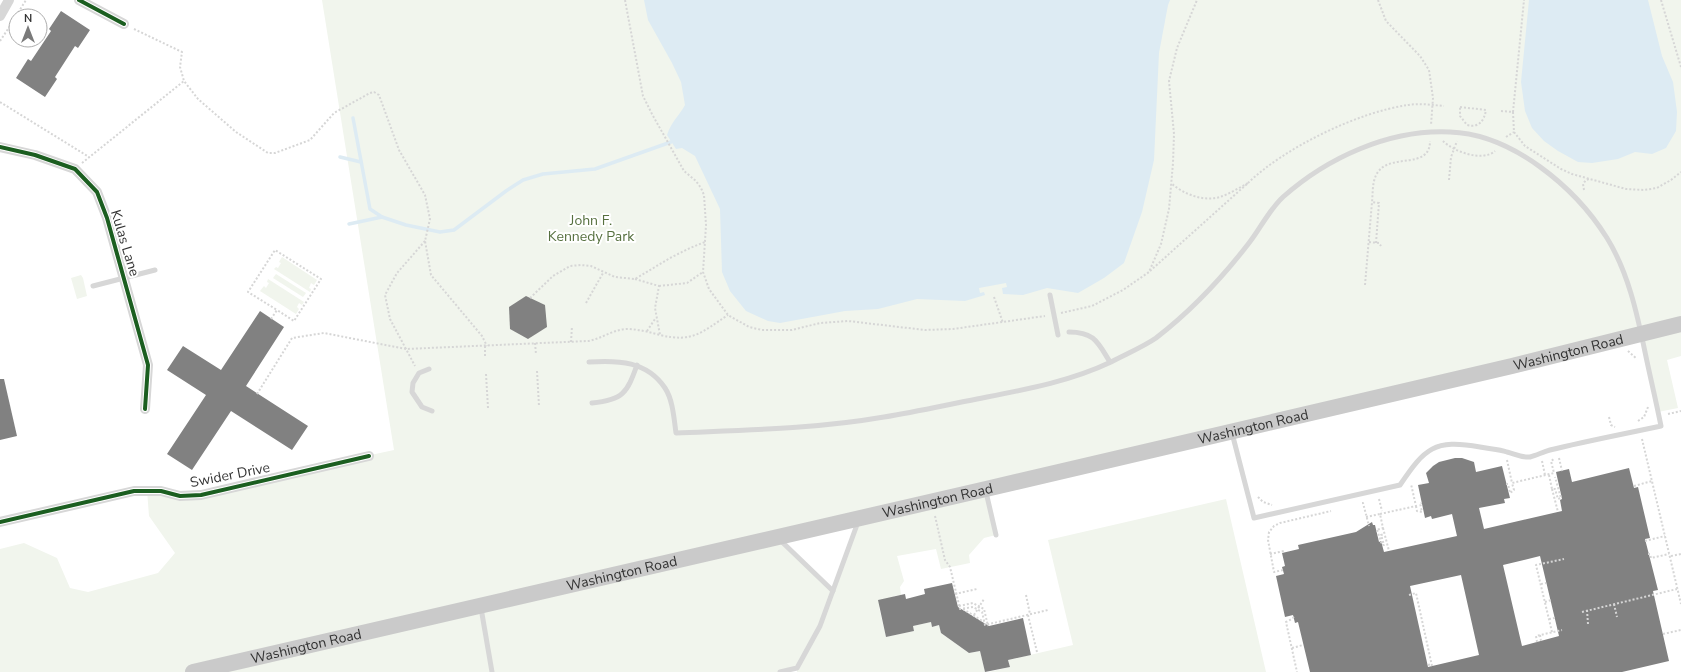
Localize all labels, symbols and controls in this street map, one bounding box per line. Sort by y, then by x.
north arrow [8,8,48,48]
text: N [24,11,32,26]
street label: Kulas Lane [106,207,144,279]
park label: John F. Kennedy Park [548,211,635,246]
street label: Washington Road [1511,329,1625,375]
street label: Washington Road [1196,404,1310,449]
street label: Swider Drive [188,458,272,492]
street label: Washington Road [880,478,995,522]
street label: Washington Road [565,551,679,595]
street label: Washington Road [249,624,363,668]

